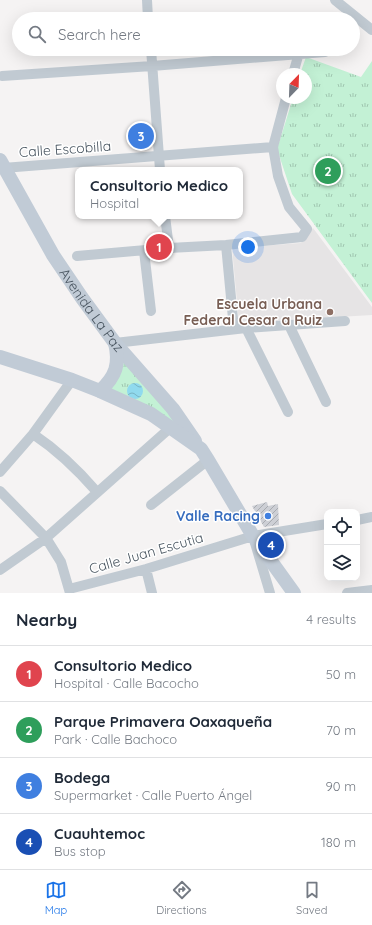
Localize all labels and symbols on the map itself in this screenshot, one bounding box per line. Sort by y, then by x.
north arrow [276,68,312,104]
pin: 3 [128,121,154,151]
street label: Calle Escobilla [18,137,112,161]
pin: 2 [315,156,341,186]
pin: 1 [146,232,172,262]
your location [238,237,258,257]
street label: Avenida La Paz [55,265,128,356]
place label: Escuela Urbana Federal Cesar a Ruiz [183,295,322,329]
marker: Escuela Urbana Federal Cesar a Ruiz [325,307,335,317]
place label: Valle Racing [176,507,260,525]
marker: Valle Racing [263,511,273,521]
street label: Calle Juan Escutia [87,528,205,578]
pin: 4 [258,530,284,560]

